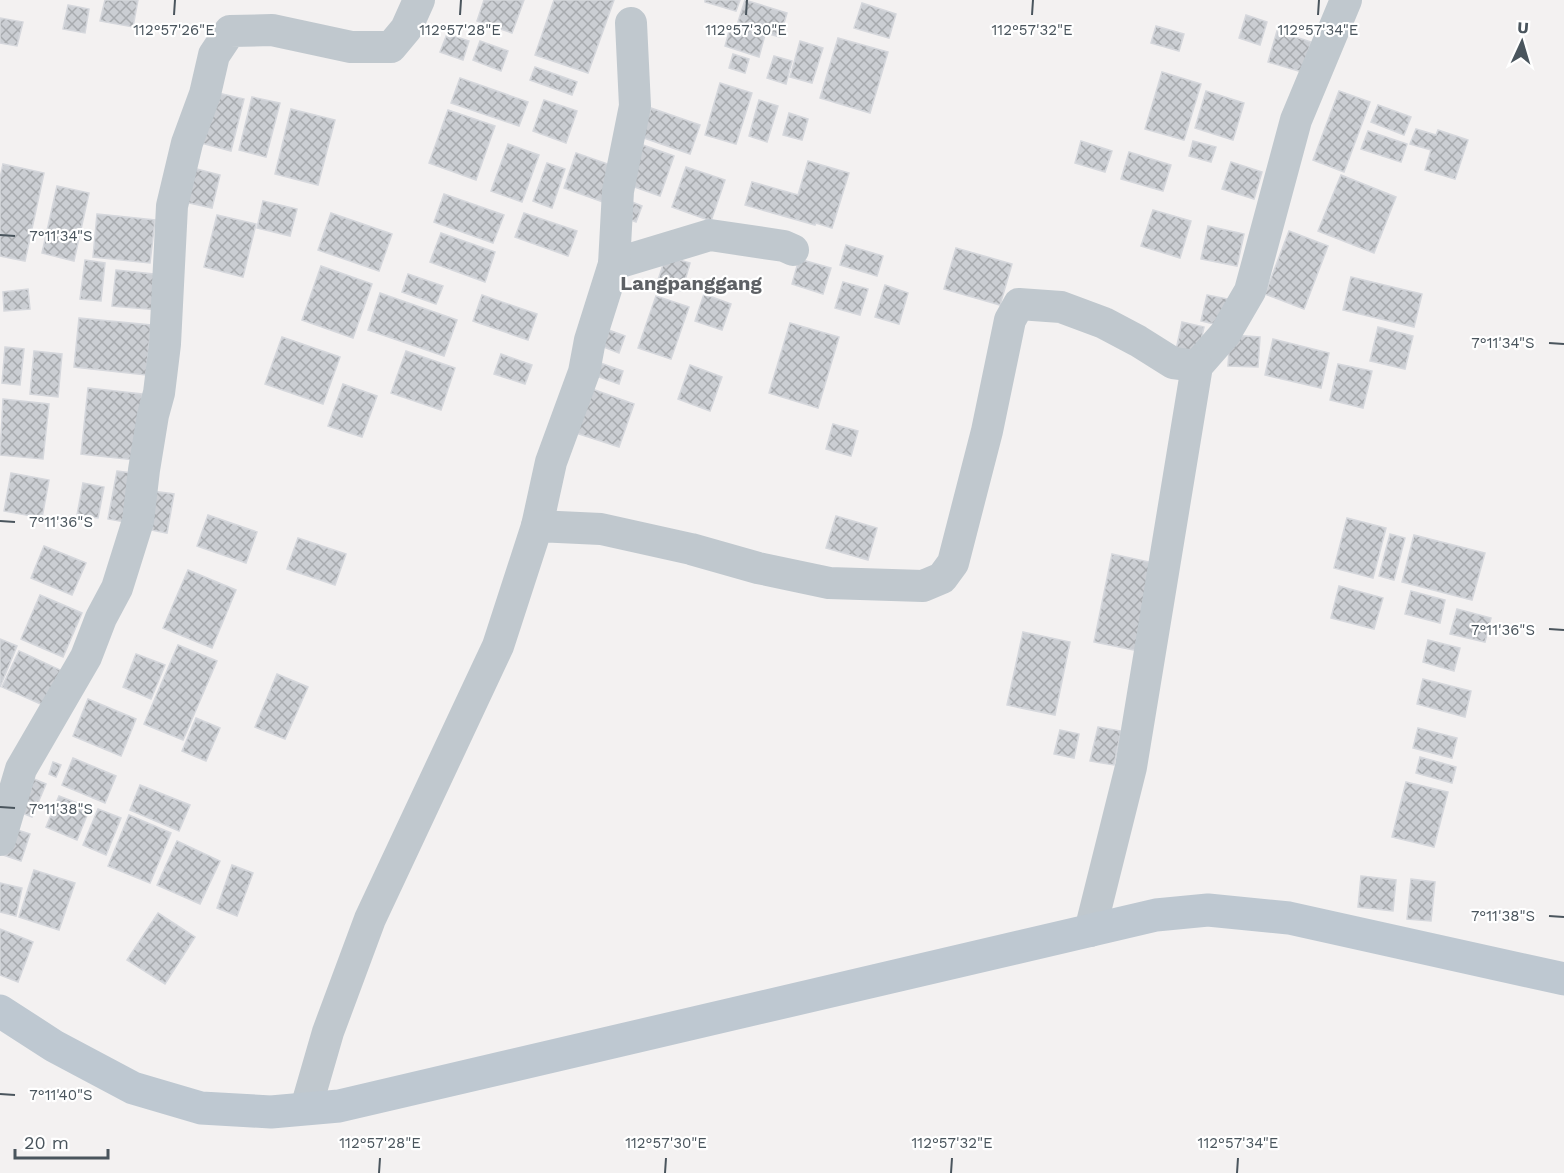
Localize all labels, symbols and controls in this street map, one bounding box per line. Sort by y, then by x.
north arrow [1492,12,1552,72]
text: U [1517,18,1529,37]
text: 112°57'26"E [133,21,215,39]
text: 112°57'28"E [419,21,501,39]
text: 112°57'30"E [705,21,787,39]
text: 112°57'32"E [991,21,1073,39]
text: 112°57'34"E [1278,21,1358,39]
text: 7°11'34"S [29,227,93,245]
district label: Langpanggang [620,271,762,295]
text: 7°11'34"S [1471,334,1535,352]
text: 7°11'36"S [29,513,93,531]
text: 7°11'36"S [1471,621,1535,639]
text: 7°11'38"S [29,800,93,818]
text: 7°11'38"S [1471,907,1535,925]
text: 7°11'40"S [29,1086,93,1104]
scale bar [15,1122,108,1160]
text: 20 m [24,1132,69,1153]
text: 112°57'28"E [339,1134,421,1152]
text: 112°57'30"E [625,1134,707,1152]
text: 112°57'32"E [911,1134,993,1152]
text: 112°57'34"E [1198,1134,1278,1152]

